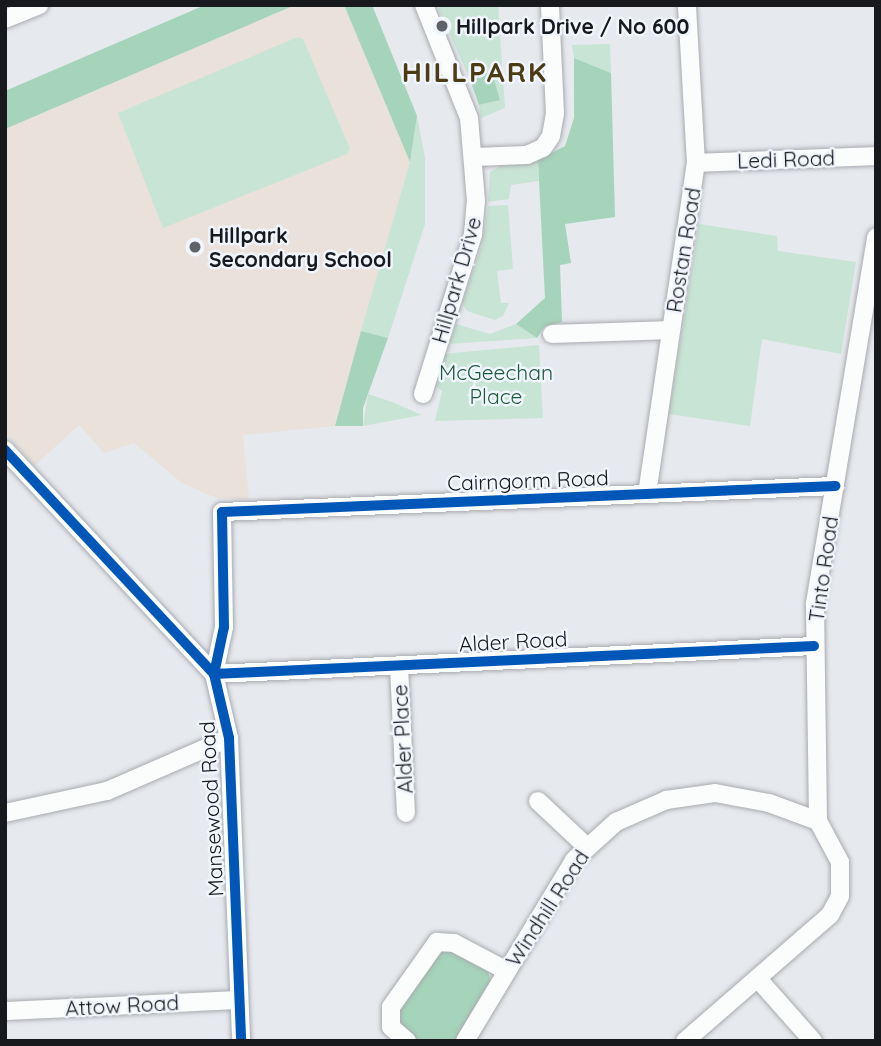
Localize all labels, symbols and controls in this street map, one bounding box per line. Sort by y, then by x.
place label: Hillpark Drive / No 600 [456,13,689,39]
marker: Hillpark Drive / No 600 [434,18,450,34]
district label: HILLPARK [403,55,547,89]
street label: Ledi Road [737,145,835,173]
street label: Rostan Road [661,186,705,314]
street label: Hillpark Drive [426,214,486,346]
place label: Hillpark Secondary School [209,222,392,272]
marker: Hillpark Secondary School [187,239,203,255]
park label: McGeechan Place [439,359,553,409]
street label: Cairngorm Road [447,465,609,495]
street label: Tinto Road [803,514,843,624]
street label: Alder Road [458,626,568,656]
street label: Alder Place [387,684,417,794]
street label: Mansewood Road [194,721,228,897]
street label: Windhill Road [500,845,594,971]
street label: Attow Road [64,989,180,1021]

